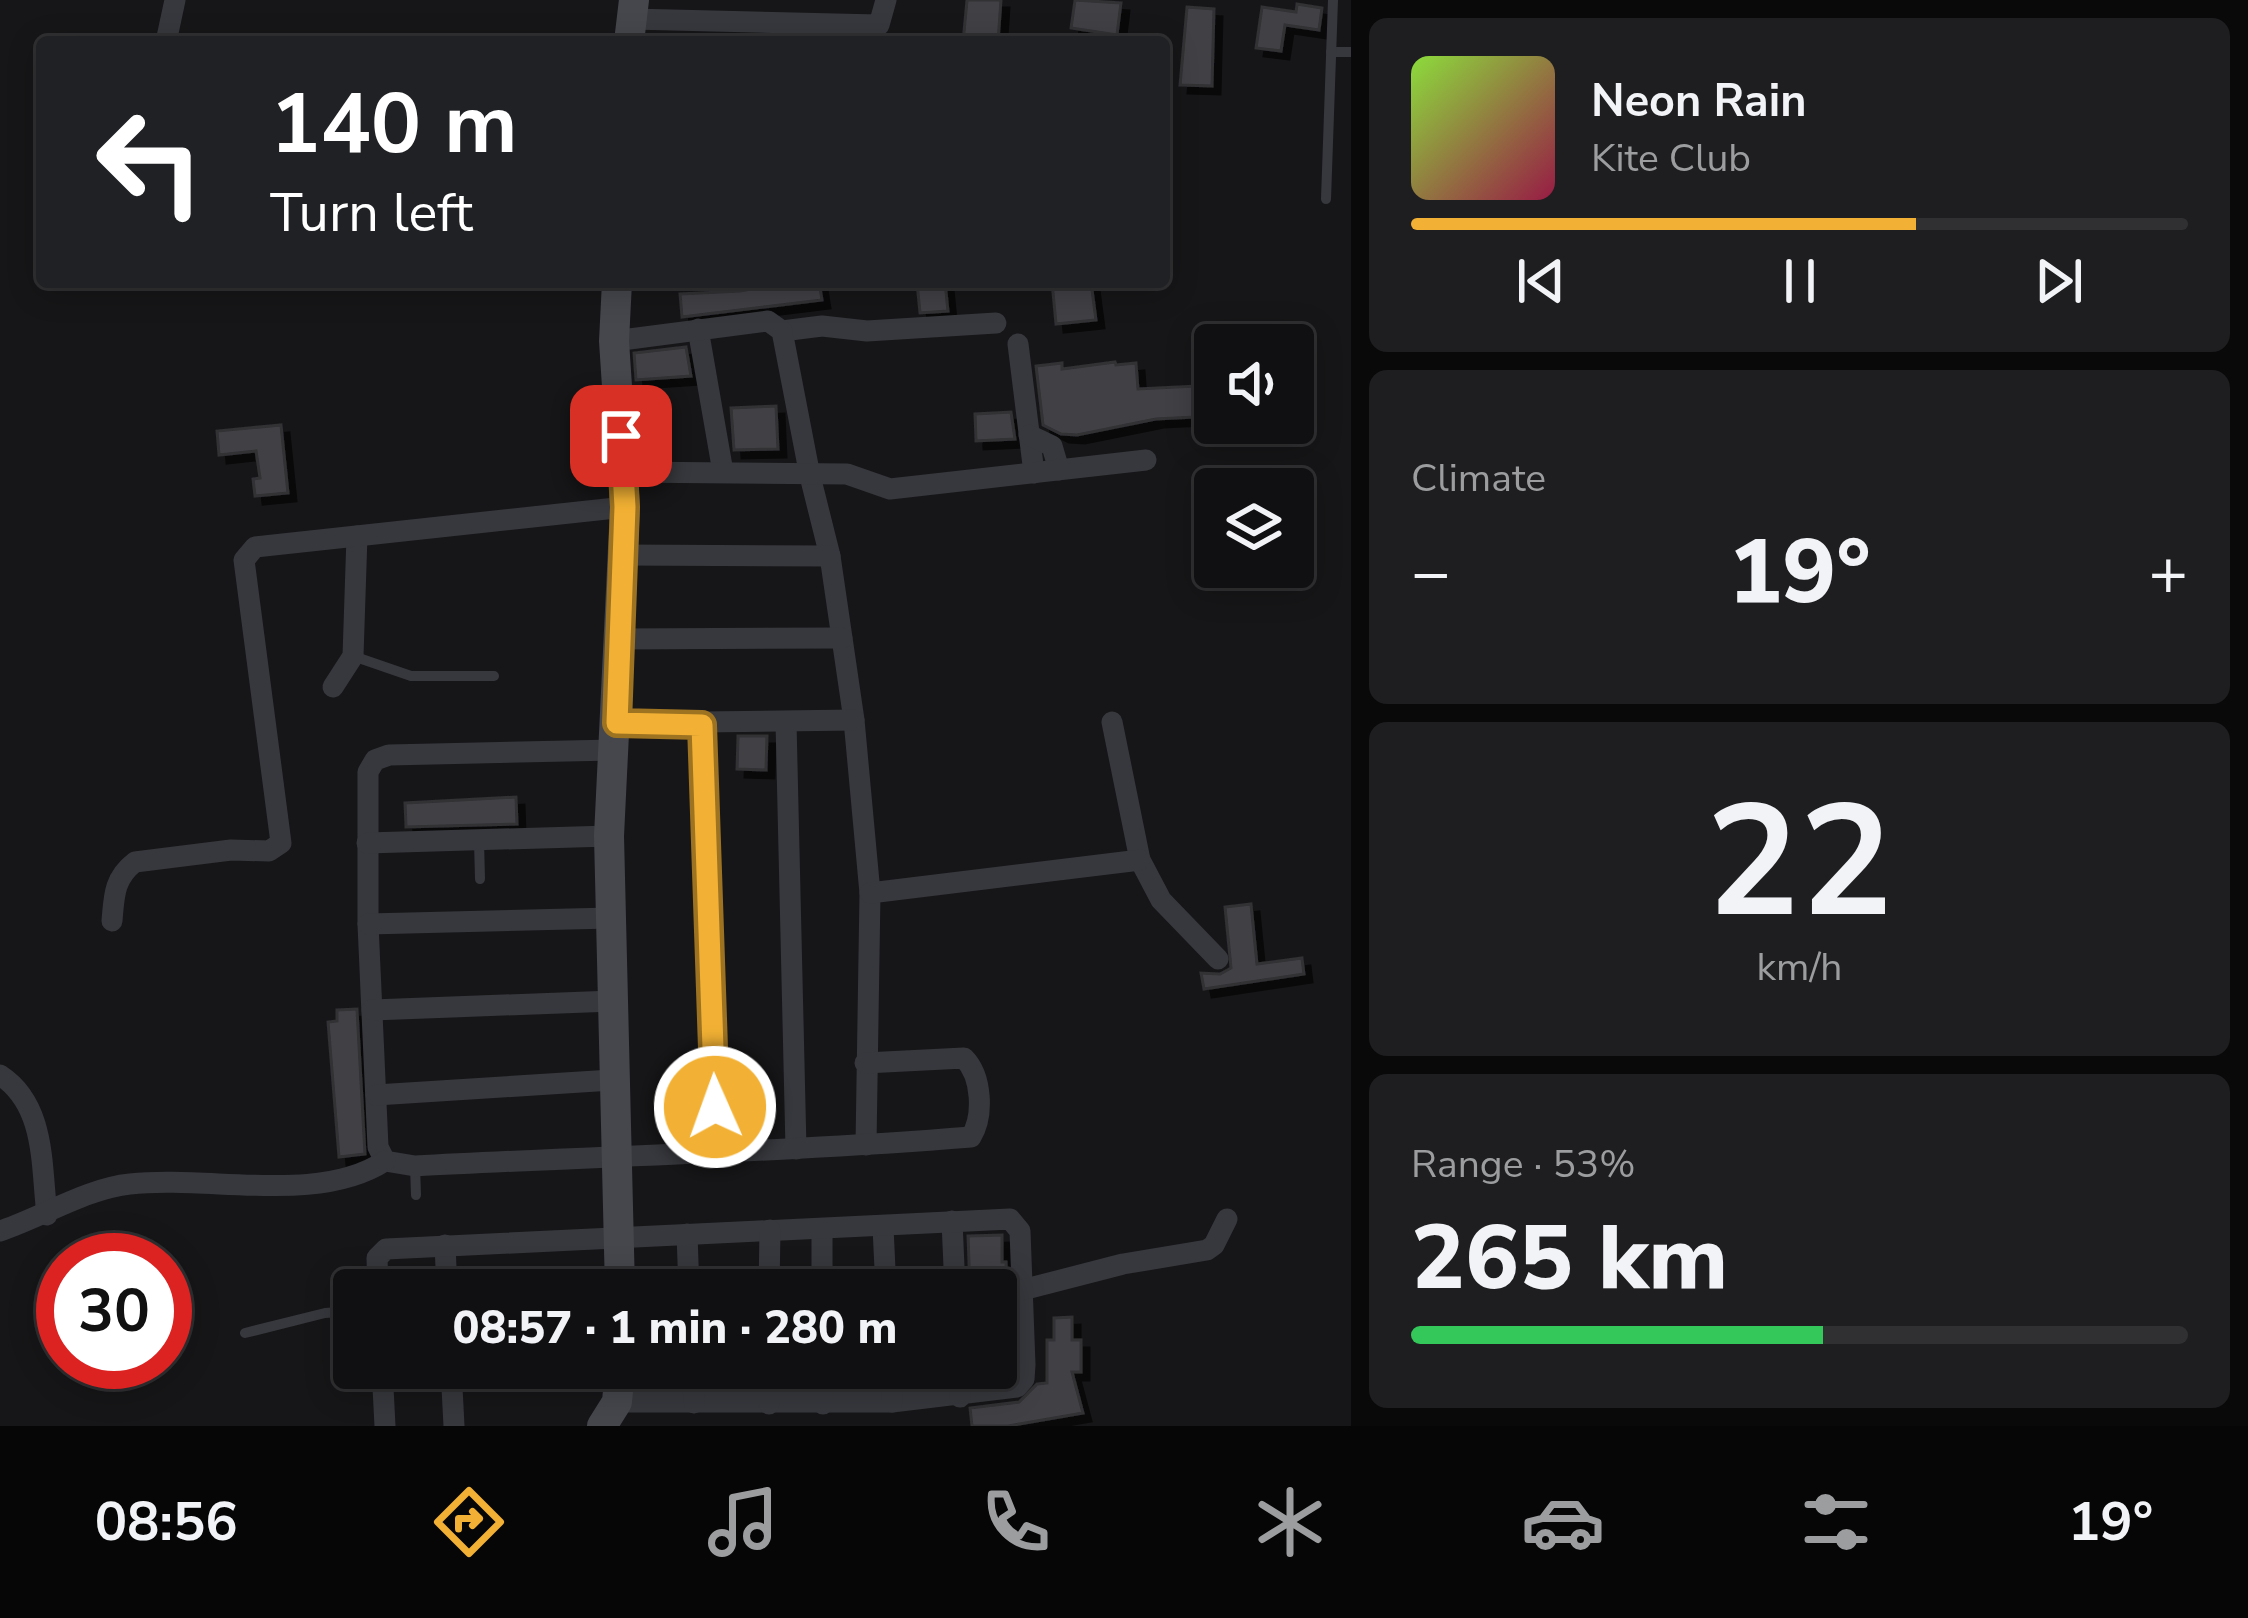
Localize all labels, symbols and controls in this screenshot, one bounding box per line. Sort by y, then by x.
text: 140 m [270,67,518,182]
text: Neon Rain [1591,71,1807,132]
icon: left [72,84,228,240]
text: Kite Club [1591,132,1751,185]
text: Turn left [270,176,473,250]
icon: previous [1508,248,1574,314]
icon: pause [1767,248,1833,314]
icon: next [2026,248,2092,314]
map controls [1194,324,1314,588]
button: sound [1194,324,1314,444]
pin [570,385,672,487]
icon: arrive [588,403,654,469]
text: Climate [1411,452,1546,505]
button: layers [1194,468,1314,588]
text: 19° [1728,511,1871,634]
text: − [1411,528,1451,618]
text: + [2148,528,2188,618]
text: 22 [1706,756,1893,969]
text: km/h [1757,941,1842,994]
position arrow [652,1044,778,1170]
text: Range · 53% [1411,1138,1635,1191]
text: 265 km [1411,1197,1728,1320]
speed limit sign: 30 [36,1233,192,1389]
text: 08:57 · 1 min · 280 m [452,1298,898,1359]
icon: directions [427,1480,511,1564]
icon: music [701,1480,785,1564]
icon: phone [974,1480,1058,1564]
icon: climate [1248,1480,1332,1564]
icon: car [1521,1480,1605,1564]
icon: filters [1794,1480,1878,1564]
text: 08:56 [95,1485,238,1559]
text: 19° [2068,1485,2153,1559]

